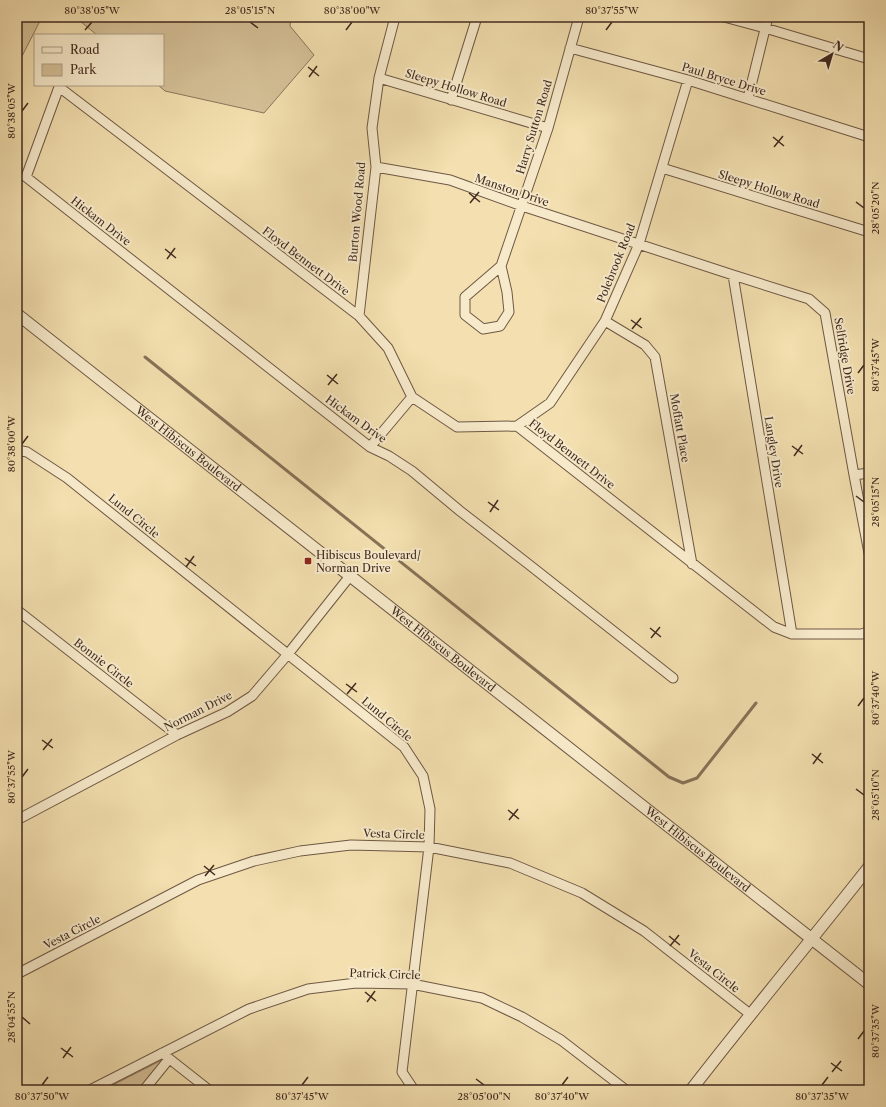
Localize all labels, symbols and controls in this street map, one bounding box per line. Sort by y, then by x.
text: 80°38'05"W [64,4,121,17]
text: 28°05'15"N [225,4,275,17]
text: 80°38'00"W [324,4,381,17]
text: 80°37'55"W [585,4,640,17]
legend [34,34,164,86]
north arrow [812,34,852,74]
text: N [830,38,847,55]
text: Road [70,42,100,57]
street label: Paul Bryce Drive [680,60,768,98]
text: Park [70,62,97,77]
street label: Sleepy Hollow Road [404,66,509,110]
street label: Harry Sutton Road [513,78,555,176]
text: 80°38'05"W [5,82,18,139]
street label: Burton Wood Road [346,161,368,263]
street label: Sleepy Hollow Road [717,167,822,211]
street label: Manston Drive [473,171,551,209]
text: 28°05'20"N [869,182,882,234]
street label: Hickam Drive [68,193,134,249]
street label: Polebrook Road [594,221,638,305]
street label: Floyd Bennett Drive [260,224,352,298]
street label: Selfridge Drive [831,316,859,396]
text: 80°37'45"W [869,337,882,392]
street label: Hickam Drive [323,392,389,446]
street label: Moffatt Place [667,392,693,464]
street label: West Hibiscus Boulevard [132,402,244,495]
text: 80°38'00"W [5,415,18,472]
street label: Langley Drive [761,415,787,489]
street label: Floyd Bennett Drive [526,416,618,492]
text: 28°05'15"N [869,477,882,527]
street label: Lund Circle [105,491,163,541]
place label: Hibiscus Boulevard/ Norman Drive [316,548,421,575]
marker: Hibiscus Boulevard/ Norman Drive [303,556,313,566]
street label: West Hibiscus Boulevard [387,603,499,695]
street label: Bonnie Circle [71,635,137,691]
text: 80°37'40"W [869,670,882,725]
street label: Norman Drive [162,688,234,734]
street label: Lund Circle [359,694,415,744]
text: 80°37'55"W [5,749,18,804]
text: 28°05'10"N [869,769,882,821]
street label: West Hibiscus Boulevard [642,803,753,895]
street label: Vesta Circle [362,826,425,842]
street label: Vesta Circle [40,912,103,953]
street label: Vesta Circle [685,946,743,996]
street label: Patrick Circle [349,966,421,982]
text: 28°04'55"N [5,991,18,1043]
text: 80°37'35"W [869,1003,882,1058]
text: 80°37'50"W [15,1090,70,1103]
text: 80°37'45"W [275,1090,330,1103]
text: 28°05'00"N [457,1090,511,1103]
text: 80°37'40"W [535,1090,590,1103]
text: 80°37'35"W [795,1090,850,1103]

